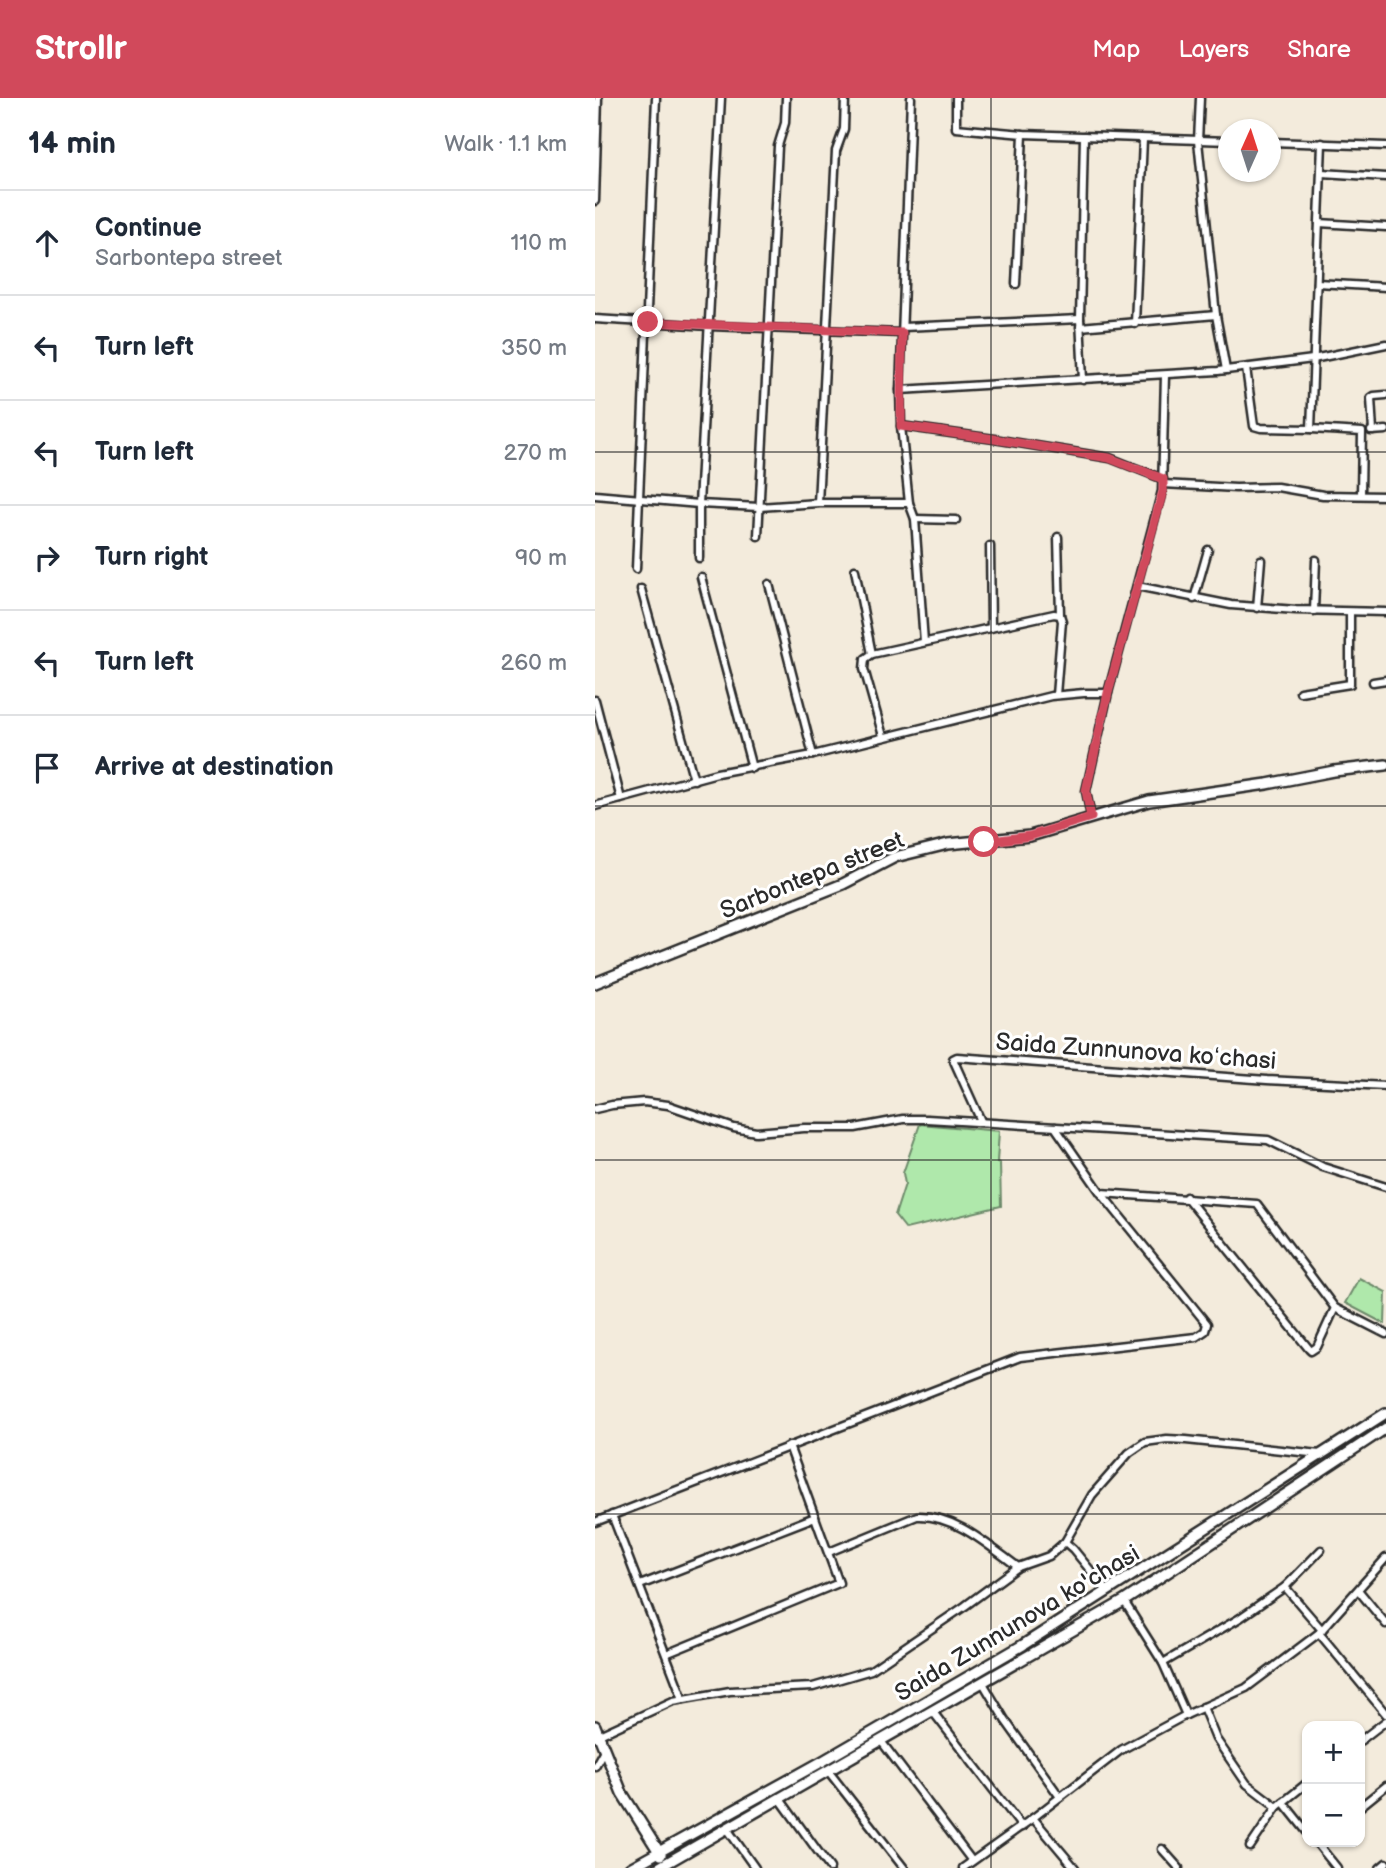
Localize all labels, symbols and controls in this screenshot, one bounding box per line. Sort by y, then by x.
text: Strollr [35,29,127,69]
text: Map [1092,35,1140,64]
text: Layers [1178,35,1249,64]
text: Share [1287,35,1351,64]
north arrow [1218,119,1281,182]
text: 14 min [28,126,116,162]
text: Walk · 1.1 km [444,130,567,158]
text: Continue [95,213,202,244]
icon: ahead [28,224,66,262]
text: 110 m [510,229,567,257]
text: Sarbontepa street [95,244,282,272]
route end [632,306,663,337]
icon: left [28,329,66,367]
text: Turn left [95,332,194,363]
text: 350 m [501,334,567,362]
icon: left [28,434,66,472]
text: Turn left [95,437,194,468]
text: 270 m [503,439,567,467]
icon: right [28,539,66,577]
text: Turn right [95,542,208,573]
text: 90 m [515,544,567,572]
icon: left [28,644,66,682]
text: Turn left [95,647,194,678]
text: 260 m [501,649,567,677]
icon: arrive [28,749,66,787]
text: Arrive at destination [95,752,334,783]
street label: Sarbontepa street [716,825,909,926]
route start [968,826,999,857]
street label: Saida Zunnunova koʻchasi [995,1027,1277,1076]
street label: Saida Zunnunova ko'chasi [890,1539,1145,1708]
map controls [1302,1721,1365,1847]
button: + [1302,1721,1365,1784]
button: − [1302,1784,1365,1847]

